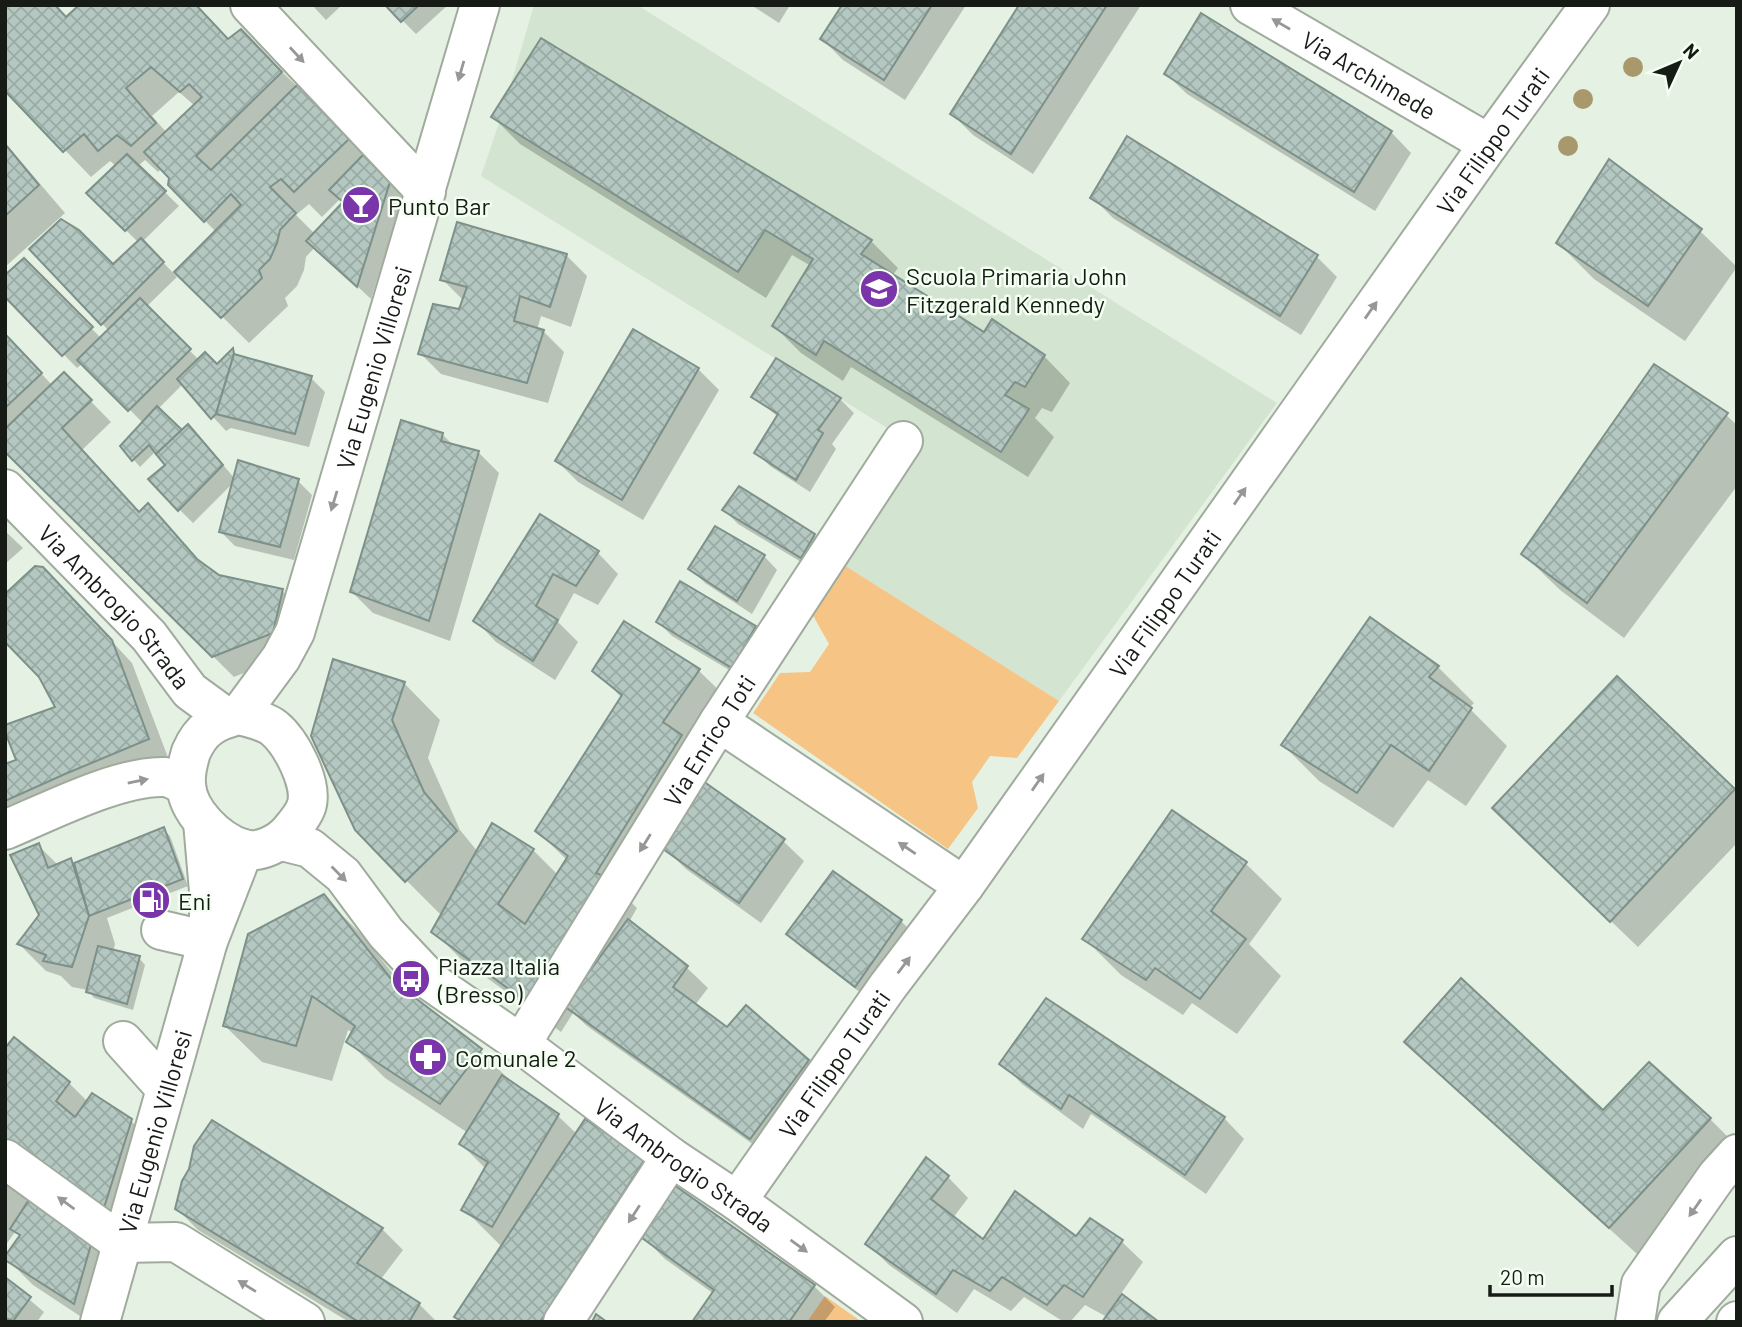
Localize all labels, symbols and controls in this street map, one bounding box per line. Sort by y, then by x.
one-way arrow [1272,18,1291,30]
street label: Via Archimede [1297,24,1442,125]
north arrow [1644,28,1714,98]
text: N [1679,38,1704,63]
one-way arrow [288,46,304,63]
one-way arrow [455,60,466,82]
street label: Via Filippo Turati [1430,61,1555,220]
bar icon: Punto Bar [340,184,382,226]
place label: Punto Bar [388,191,490,220]
place label: Scuola Primaria John Fitzgerald Kennedy [906,261,1127,318]
street label: Via Eugenio Villoresi [329,262,417,473]
school or university icon: Scuola Primaria John Fitzgerald Kennedy [858,268,900,310]
one-way arrow [1364,301,1378,319]
one-way arrow [1233,487,1247,505]
one-way arrow [329,490,339,511]
street label: Via Ambrogio Strada [33,518,197,694]
street label: Via Filippo Turati [1102,524,1226,683]
street label: Via Enrico Toti [656,669,761,811]
one-way arrow [1031,773,1045,791]
one-way arrow [127,775,149,786]
one-way arrow [638,834,651,853]
one-way arrow [898,842,917,855]
one-way arrow [331,866,348,883]
fuel station icon: Eni [130,879,172,921]
place label: Eni [178,886,212,915]
place label: Piazza Italia (Bresso) [437,951,560,1008]
one-way arrow [897,957,912,975]
bus stop icon: Piazza Italia (Bresso) [390,958,432,1000]
street label: Via Filippo Turati [772,984,896,1143]
street label: Via Eugenio Villoresi [111,1026,197,1237]
pharmacy icon: Comunale 2 [407,1036,449,1078]
place label: Comunale 2 [455,1043,577,1072]
street label: Via Ambrogio Strada [589,1090,779,1237]
one-way arrow [57,1196,75,1210]
one-way arrow [1688,1199,1702,1217]
one-way arrow [628,1205,641,1224]
one-way arrow [790,1239,808,1253]
scale bar [1490,1254,1612,1298]
text: 20 m [1500,1264,1545,1289]
one-way arrow [237,1279,256,1292]

